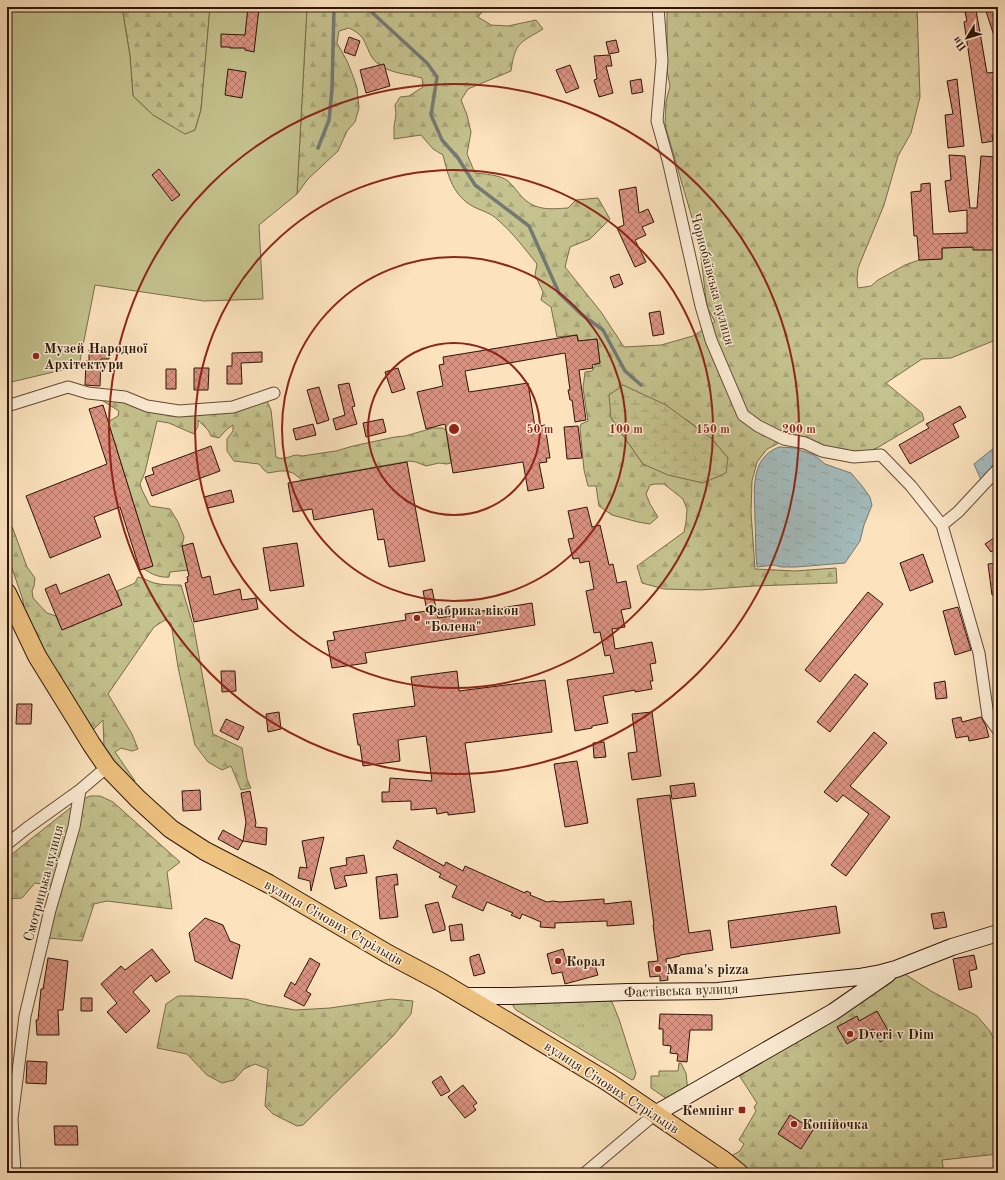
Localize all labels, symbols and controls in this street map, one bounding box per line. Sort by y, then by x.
north arrow [947,18,987,58]
text: Пн [951,34,969,53]
street label: Чорнобаївська вулиця [688,212,736,347]
place label: Музей Народної Архітектури [44,342,148,372]
marker: Музей Народної Архітектури [31,351,41,361]
centre of rings [447,422,461,436]
text: 50 m [527,423,554,436]
text: 150 m [696,423,730,436]
text: 100 m [609,424,643,436]
text: 200 m [782,424,816,436]
place label: Фабрика вікон "Болена" [425,604,519,634]
marker: Фабрика вікон "Болена" [412,613,422,623]
street label: Смотрицька вулиця [22,823,66,943]
street label: вулиця Січових Стрільців [262,877,405,968]
place label: Корал [566,955,605,969]
marker: Корал [553,956,563,966]
place label: Mama's pizza [666,963,749,977]
marker: Mama's pizza [653,964,663,974]
street label: Фастівська вулиця [624,982,739,1000]
place label: Dveri v Dim [858,1028,934,1042]
marker: Dveri v Dim [845,1029,855,1039]
street label: вулиця Січових Стрільців [542,1039,682,1137]
place label: Кемпінг [682,1104,734,1118]
marker: Кемпінг [737,1105,747,1115]
place label: Копійочка [802,1118,868,1132]
marker: Копійочка [789,1119,799,1129]

